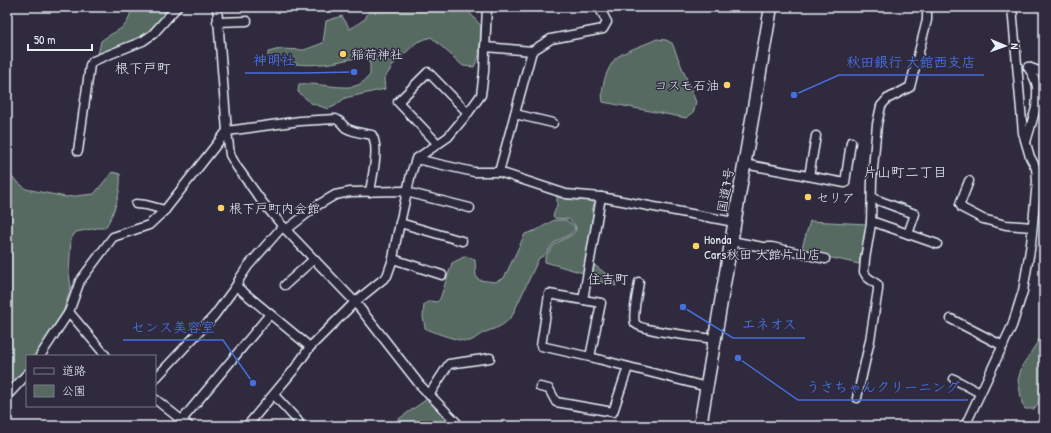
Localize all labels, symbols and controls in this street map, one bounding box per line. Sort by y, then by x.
scale bar [28,26,92,52]
north arrow [985,26,1025,66]
text: 50 m [34,31,55,48]
text: N [1008,43,1022,50]
place label: 稲荷神社 [351,45,403,63]
callout: 神明社 [245,47,303,73]
marker: 稲荷神社 [338,49,348,59]
callout: 秋田銀行 大館西支店 [839,49,984,75]
text: 神明社 [253,50,295,69]
text: 秋田銀行 大館西支店 [846,52,976,71]
district label: 根下戸町 [115,58,171,77]
place label: コスモ石油 [655,76,719,94]
marker: コスモ石油 [722,80,732,90]
district label: 片山町二丁目 [863,162,947,181]
street label: 国道7号 [712,166,738,214]
place label: セリア [816,188,855,206]
marker: セリア [803,192,813,202]
place label: 根下戸町内会館 [229,199,320,217]
marker: 根下戸町内会館 [216,203,226,213]
place label: Honda Cars秋田 大館片山店 [704,230,820,263]
marker: Honda Cars秋田 大館片山店 [691,241,701,251]
district label: 住吉町 [587,269,629,288]
callout: エネオス [733,312,805,338]
callout: センス美容室 [123,314,223,340]
text: エネオス [741,314,797,333]
text: センス美容室 [131,317,215,336]
legend [26,355,156,407]
text: 道路 [62,362,86,379]
callout: うさちゃんクリーニング [798,374,968,400]
text: うさちゃんクリーニング [806,377,960,396]
text: 公園 [62,382,86,399]

